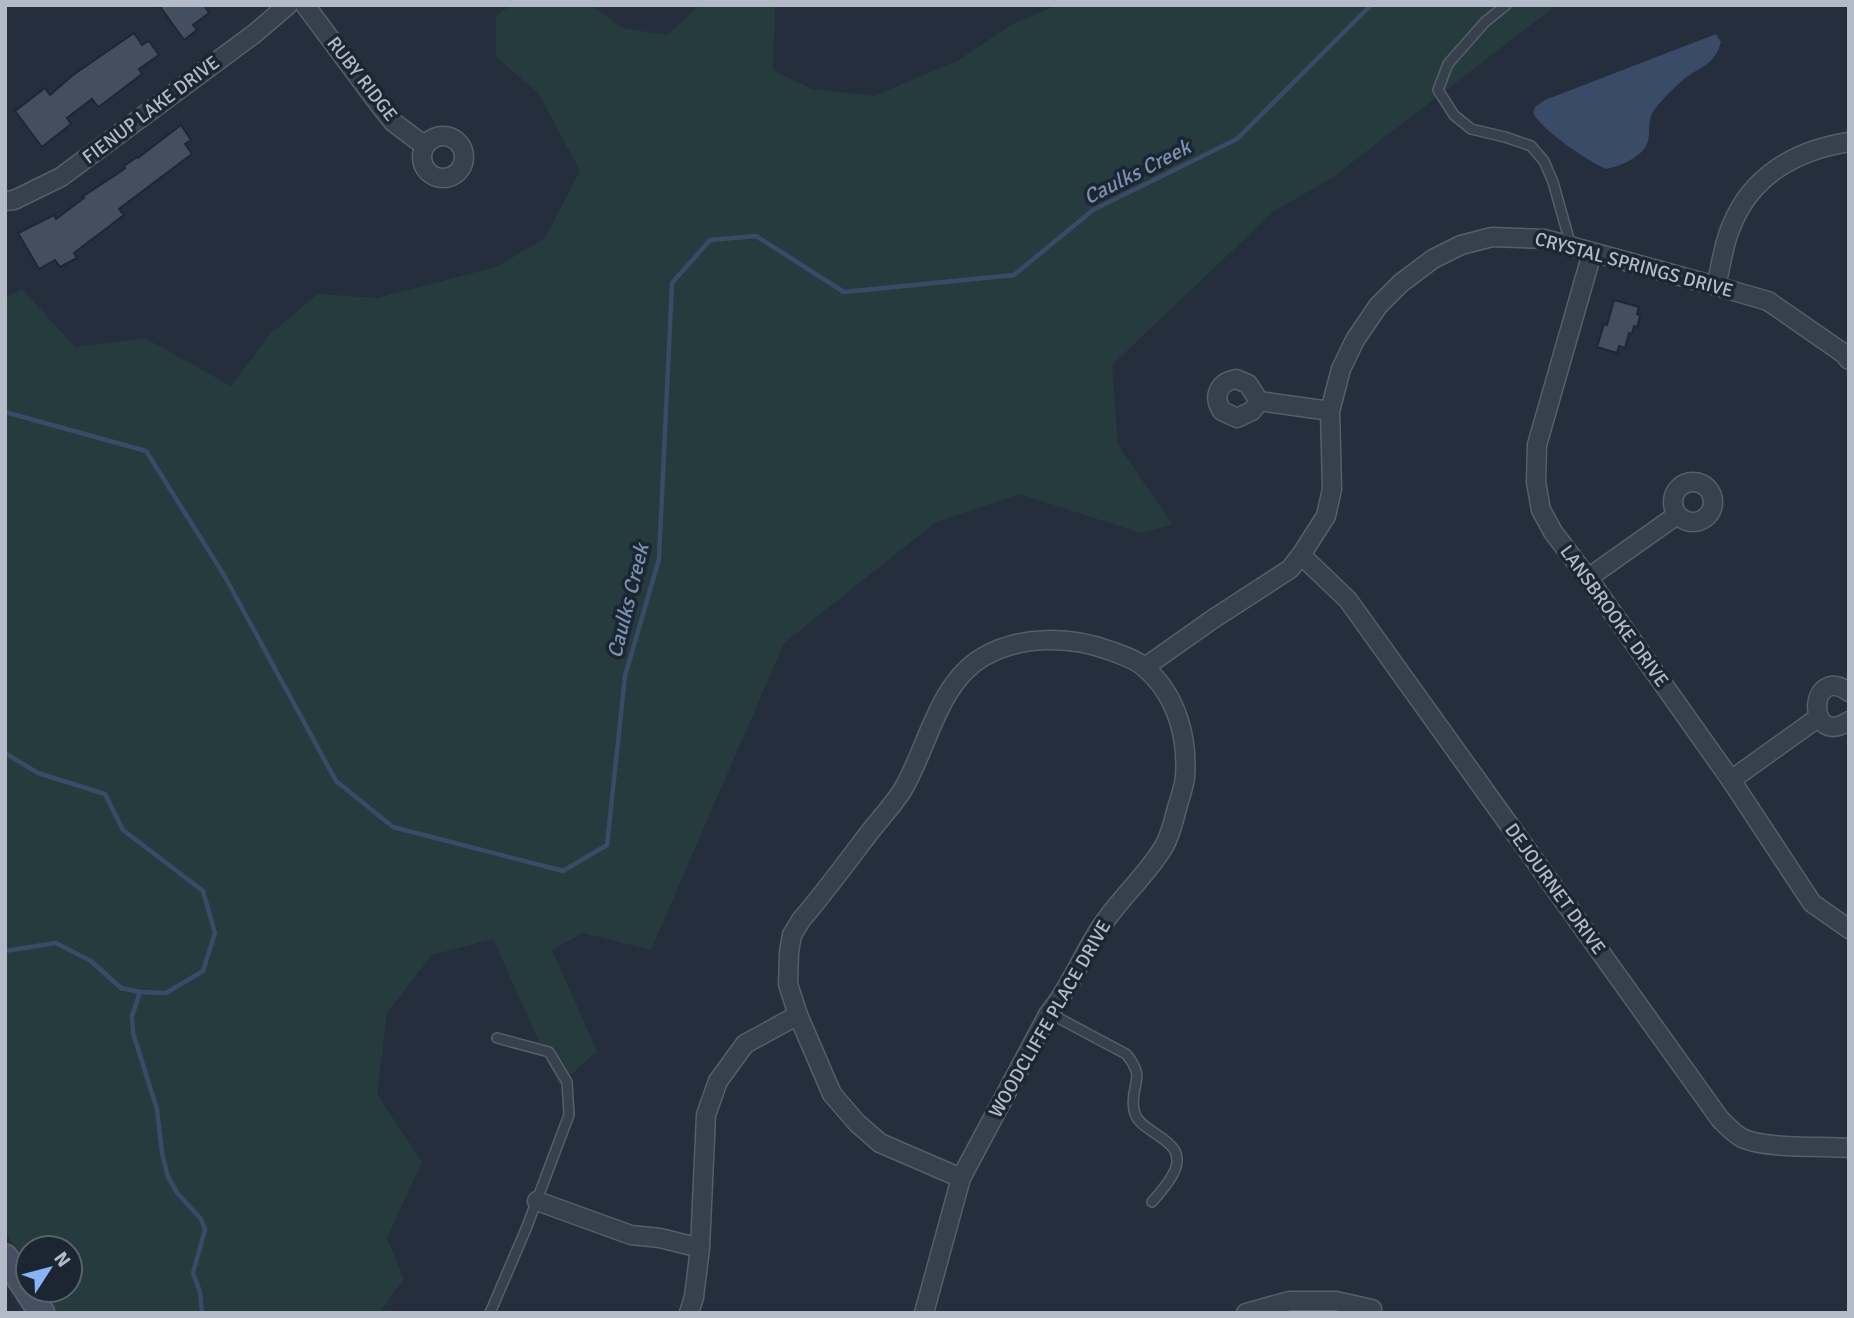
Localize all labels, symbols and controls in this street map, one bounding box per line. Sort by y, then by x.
street label: RUBY RIDGE [321,32,403,126]
street label: FIENUP LAKE DRIVE [78,51,224,169]
water label: Caulks Creek [1079,133,1197,210]
street label: CRYSTAL SPRINGS DRIVE [1532,227,1736,303]
water label: Caulks Creek [601,539,655,661]
street label: LANSBROOKE DRIVE [1554,540,1674,692]
street label: DEJOURNET DRIVE [1499,819,1611,959]
street label: WOODCLIFFE PLACE DRIVE [984,916,1116,1122]
north arrow [14,1234,84,1304]
text: N [48,1247,76,1272]

